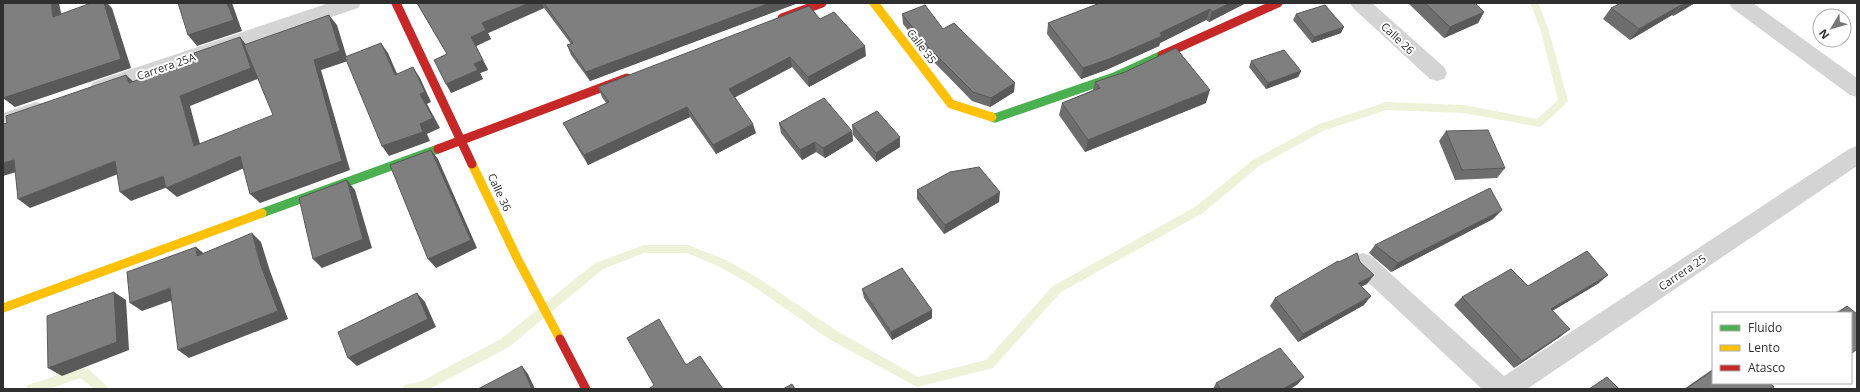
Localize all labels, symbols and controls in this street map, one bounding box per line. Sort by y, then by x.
north arrow [1812,8,1852,48]
street label: Calle 26 [1378,19,1418,57]
street label: Calle 35 [904,25,940,67]
text: N [1815,26,1832,43]
street label: Carrera 25A [135,49,197,83]
street label: Calle 36 [485,171,515,213]
street label: Carrera 25 [1655,251,1709,293]
legend [1712,312,1852,384]
text: Fluido [1748,319,1782,336]
text: Lento [1748,339,1780,356]
text: Atasco [1748,359,1785,376]

